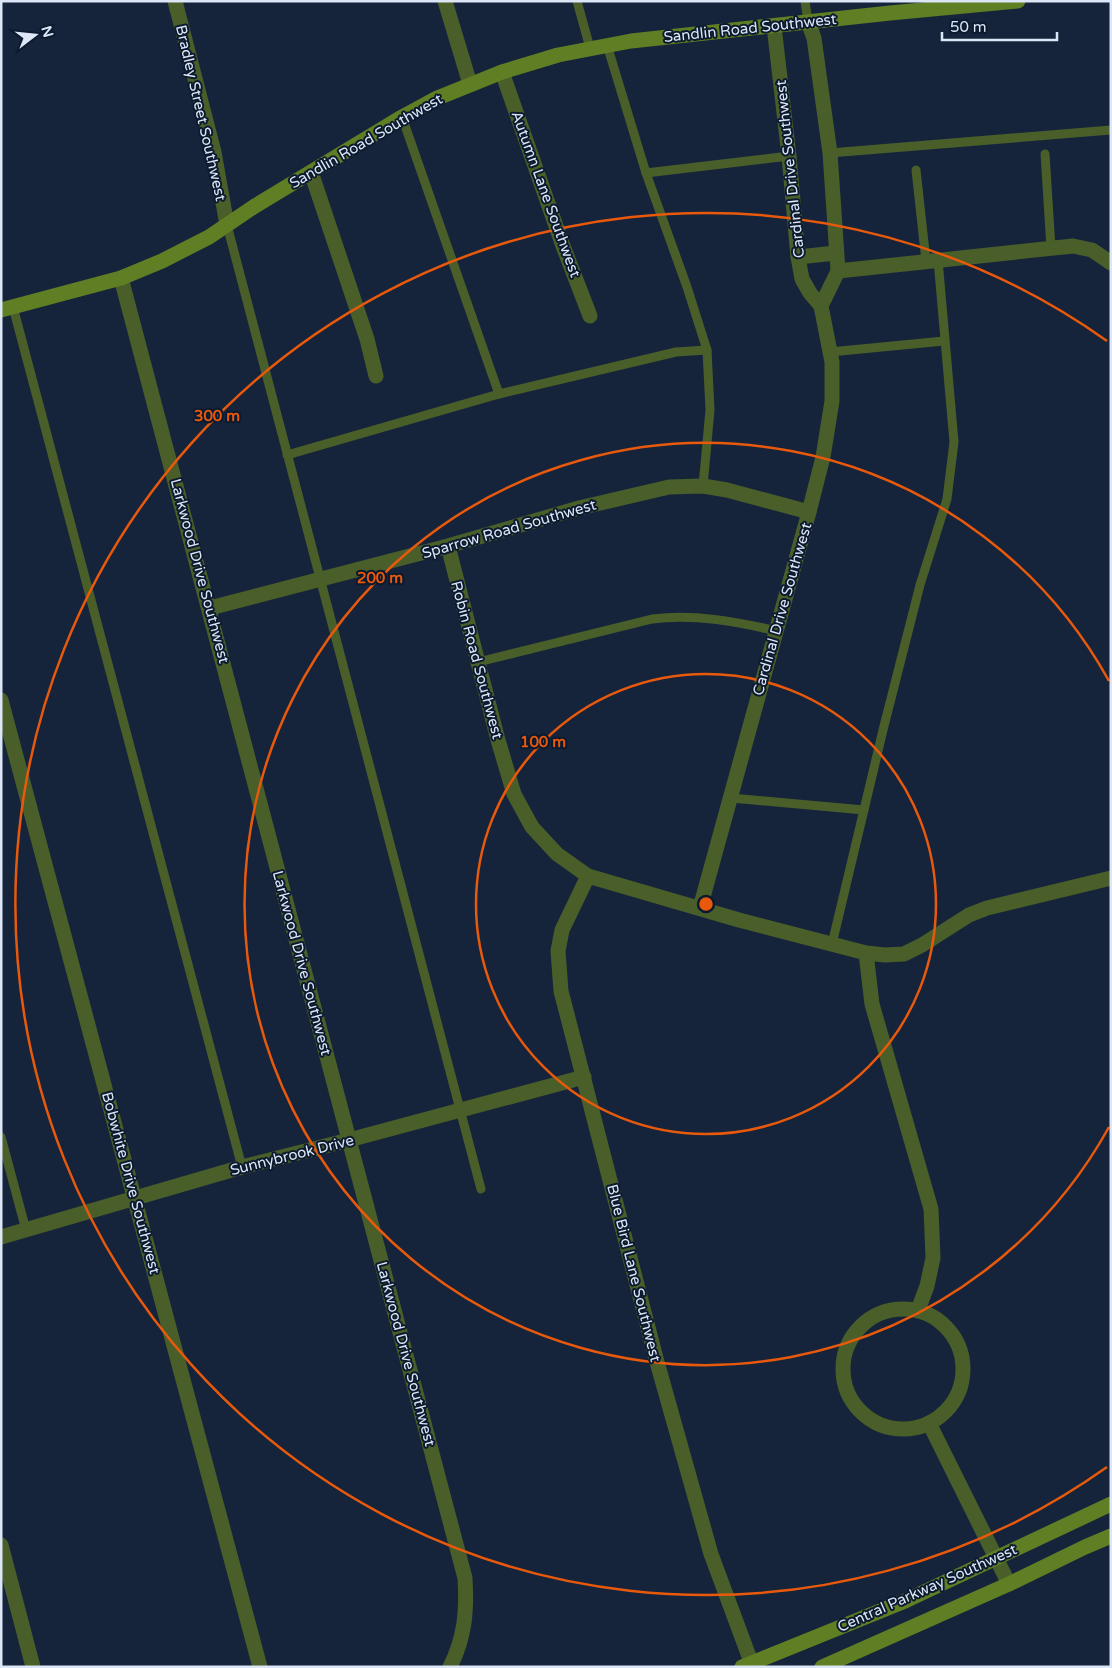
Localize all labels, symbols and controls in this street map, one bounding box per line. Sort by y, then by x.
north arrow [10,10,60,60]
street label: Sandlin Road Southwest [663,10,838,46]
scale bar [942,10,1057,42]
text: 50 m [950,18,987,36]
street label: Bradley Street Southwest [172,23,230,203]
text: N [37,24,57,39]
street label: Cardinal Drive Southwest [772,79,808,259]
street label: Sandlin Road Southwest [286,90,446,192]
street label: Autumn Lane Southwest [507,108,585,280]
text: 300 m [194,407,240,425]
street label: Larkwood Drive Southwest [167,477,233,666]
street label: Sparrow Road Southwest [420,495,598,562]
street label: Cardinal Drive Southwest [749,520,815,698]
text: 200 m [357,569,403,587]
street label: Robin Road Southwest [447,579,507,741]
text: 100 m [520,733,566,751]
street label: Larkwood Drive Southwest [269,869,335,1058]
centre of rings [697,895,715,913]
street label: Bobwhite Drive Southwest [98,1090,164,1276]
street label: Sunnybrook Drive [228,1131,356,1179]
street label: Blue Bird Lane Southwest [603,1182,665,1364]
street label: Larkwood Drive Southwest [373,1260,439,1449]
street label: Central Parkway Southwest [834,1540,1020,1636]

